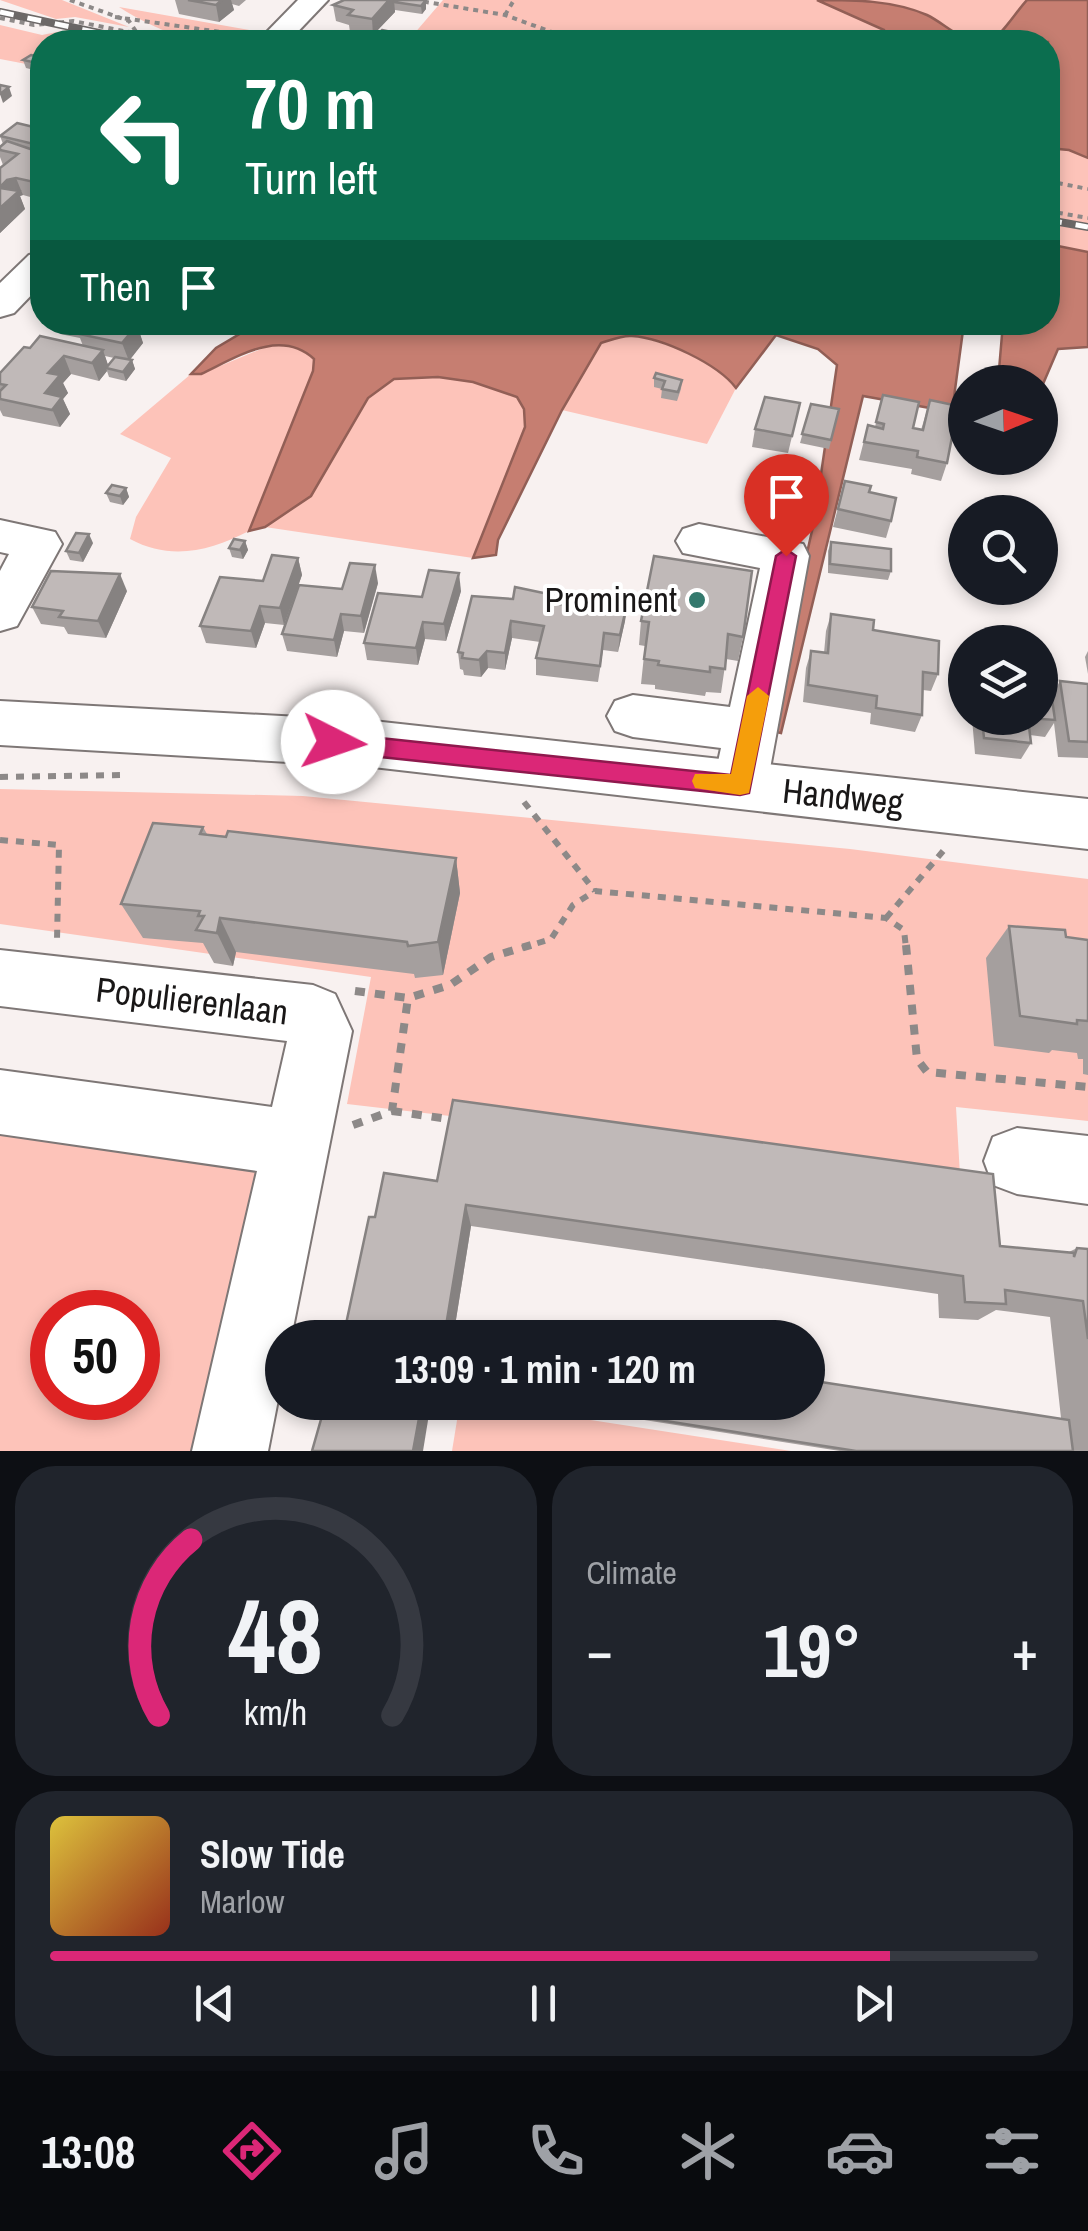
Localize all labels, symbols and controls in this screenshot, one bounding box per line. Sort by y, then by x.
text: 70 m [245,57,376,151]
icon: left [80,70,210,200]
text: Turn left [245,147,377,208]
icon: arrive [171,260,226,315]
text: Then [80,262,151,313]
north arrow [948,365,1058,475]
map controls [948,365,1058,735]
pin [744,454,829,557]
icon: arrive [759,469,814,524]
button: search [948,495,1058,605]
place label: Prominent [545,576,677,623]
marker: Prominent [686,589,708,611]
button: layers [948,625,1058,735]
position arrow [281,690,385,794]
street label: Handweg [780,767,906,826]
street label: Populierenlaan [93,965,291,1036]
speed limit sign: 50 [30,1290,160,1420]
text: 13:09 · 1 min · 120 m [394,1344,696,1395]
text: Climate [587,1551,677,1594]
text: 48 [228,1565,323,1705]
text: 19° [763,1599,861,1700]
text: − [587,1613,613,1687]
text: + [1012,1613,1038,1687]
text: km/h [244,1688,308,1736]
text: Slow Tide [200,1829,345,1880]
text: Marlow [200,1880,285,1923]
icon: previous [187,1976,242,2031]
icon: pause [516,1976,571,2031]
icon: next [846,1976,901,2031]
icon: directions [217,2116,287,2186]
icon: music [369,2116,439,2186]
icon: phone [521,2116,591,2186]
icon: climate [673,2116,743,2186]
icon: car [825,2116,895,2186]
icon: filters [977,2116,1047,2186]
text: 13:08 [41,2121,135,2182]

